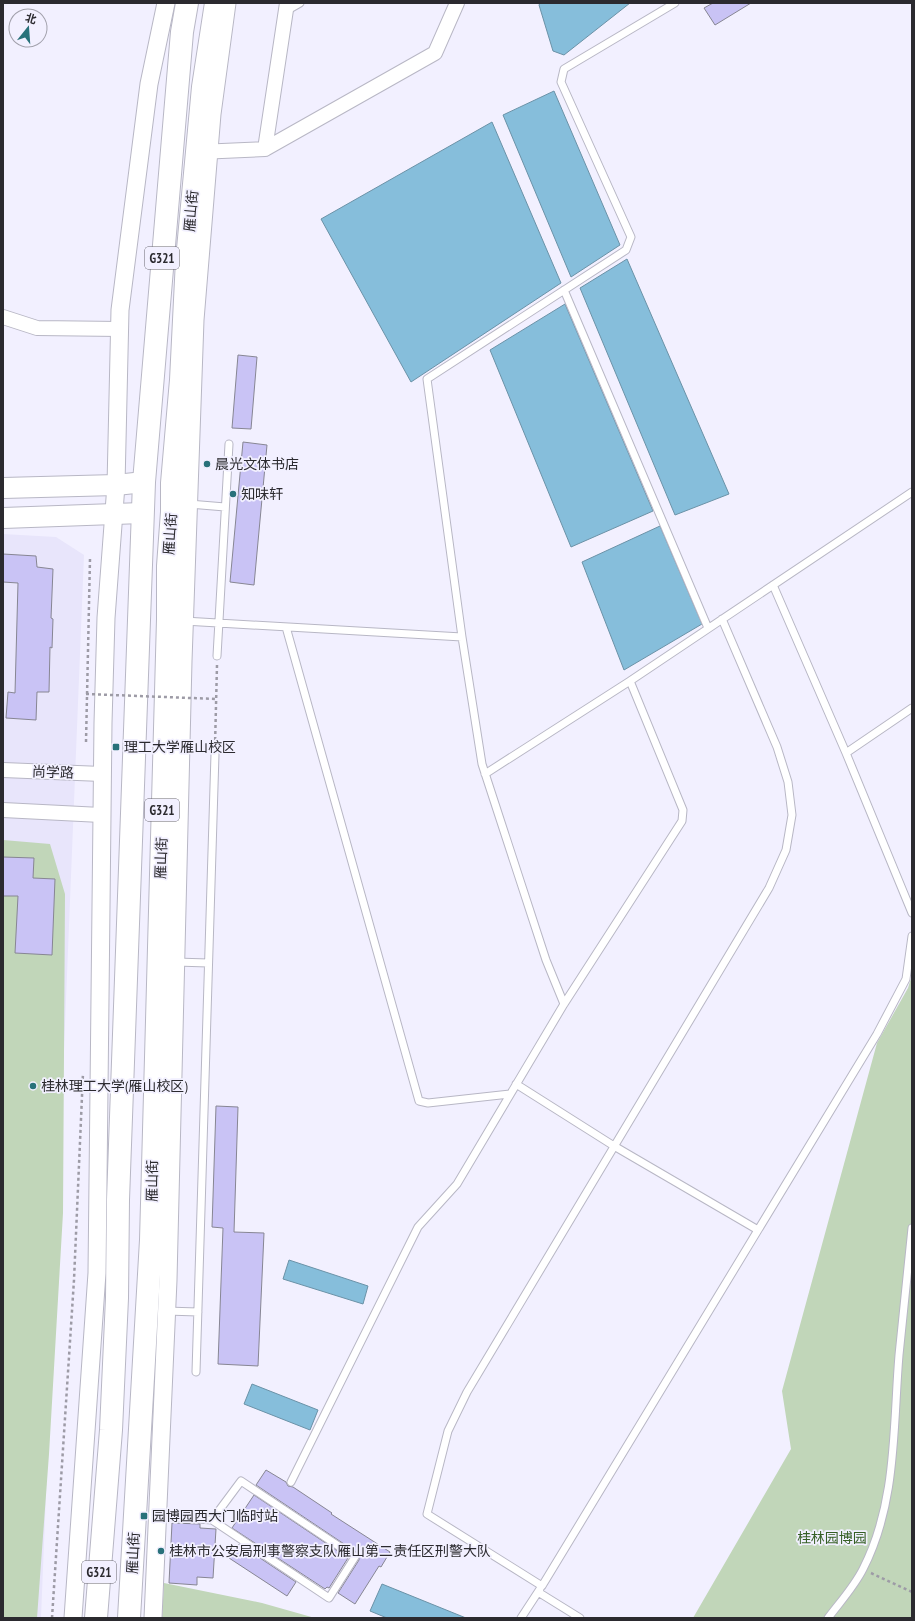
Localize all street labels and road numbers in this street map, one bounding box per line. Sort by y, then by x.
street label: 雁山街 [180,189,202,233]
road number: G321 [145,247,179,269]
street label: 雁山街 [160,512,180,556]
street label: 尚学路 [32,762,74,782]
road number: G321 [145,799,179,821]
street label: 雁山街 [151,837,171,879]
street label: 雁山街 [143,1160,161,1202]
street label: 雁山街 [123,1532,143,1574]
road number: G321 [82,1561,116,1583]

